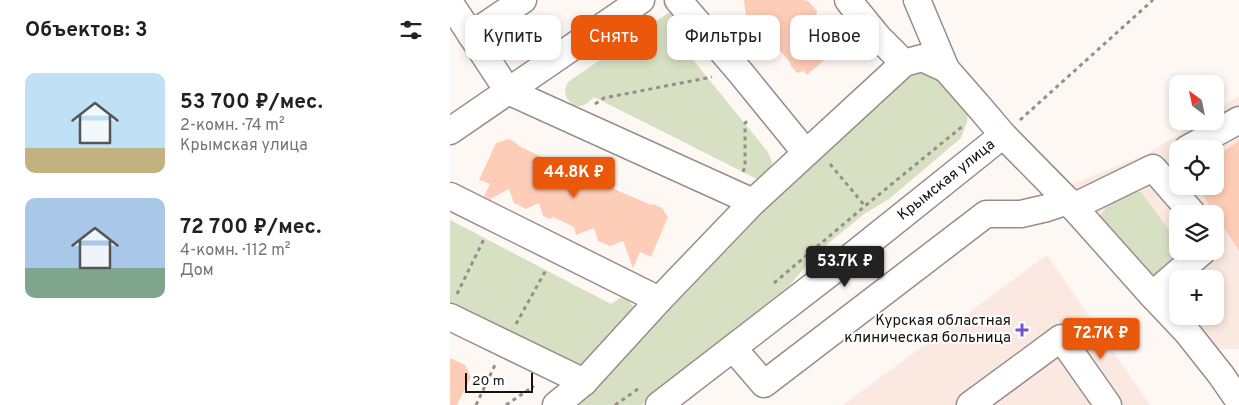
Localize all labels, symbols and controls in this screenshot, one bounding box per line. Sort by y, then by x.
chip: Купить [465,15,561,60]
chip: Снять [571,15,657,60]
chip: Фильтры [667,15,780,60]
chip: Новое [790,15,879,60]
icon: filters [397,16,425,44]
text: Объектов: 3 [25,17,148,44]
north arrow [1169,75,1224,130]
map controls [1169,75,1224,325]
text: 53 700 ₽/мес. [180,89,323,116]
icon: home [65,93,125,153]
text: 2-комн. · 74 m² [180,116,285,136]
street label: Крымская улица [894,135,999,225]
text: Крымская улица [180,136,308,156]
button: locate [1169,140,1224,195]
pin: 44.8K ₽ [528,156,620,199]
text: 44.8K ₽ [544,163,604,183]
button: layers [1169,205,1224,260]
text: 72 700 ₽/мес. [180,214,321,241]
icon: home [65,218,125,278]
text: 4-комн. · 112 m² [180,241,291,261]
pin: 53.7K ₽ [799,246,891,288]
text: 53.7K ₽ [817,252,873,272]
text: Дом [180,261,214,281]
button: + [1169,270,1224,325]
place label: Курская областная клиническая больница [844,312,1011,348]
pin: 72.7K ₽ [1055,318,1147,360]
marker: Курская областная клиническая больница [1015,323,1029,337]
text: 72.7K ₽ [1073,324,1129,344]
scale bar [465,370,532,393]
text: 20 m [472,373,505,390]

